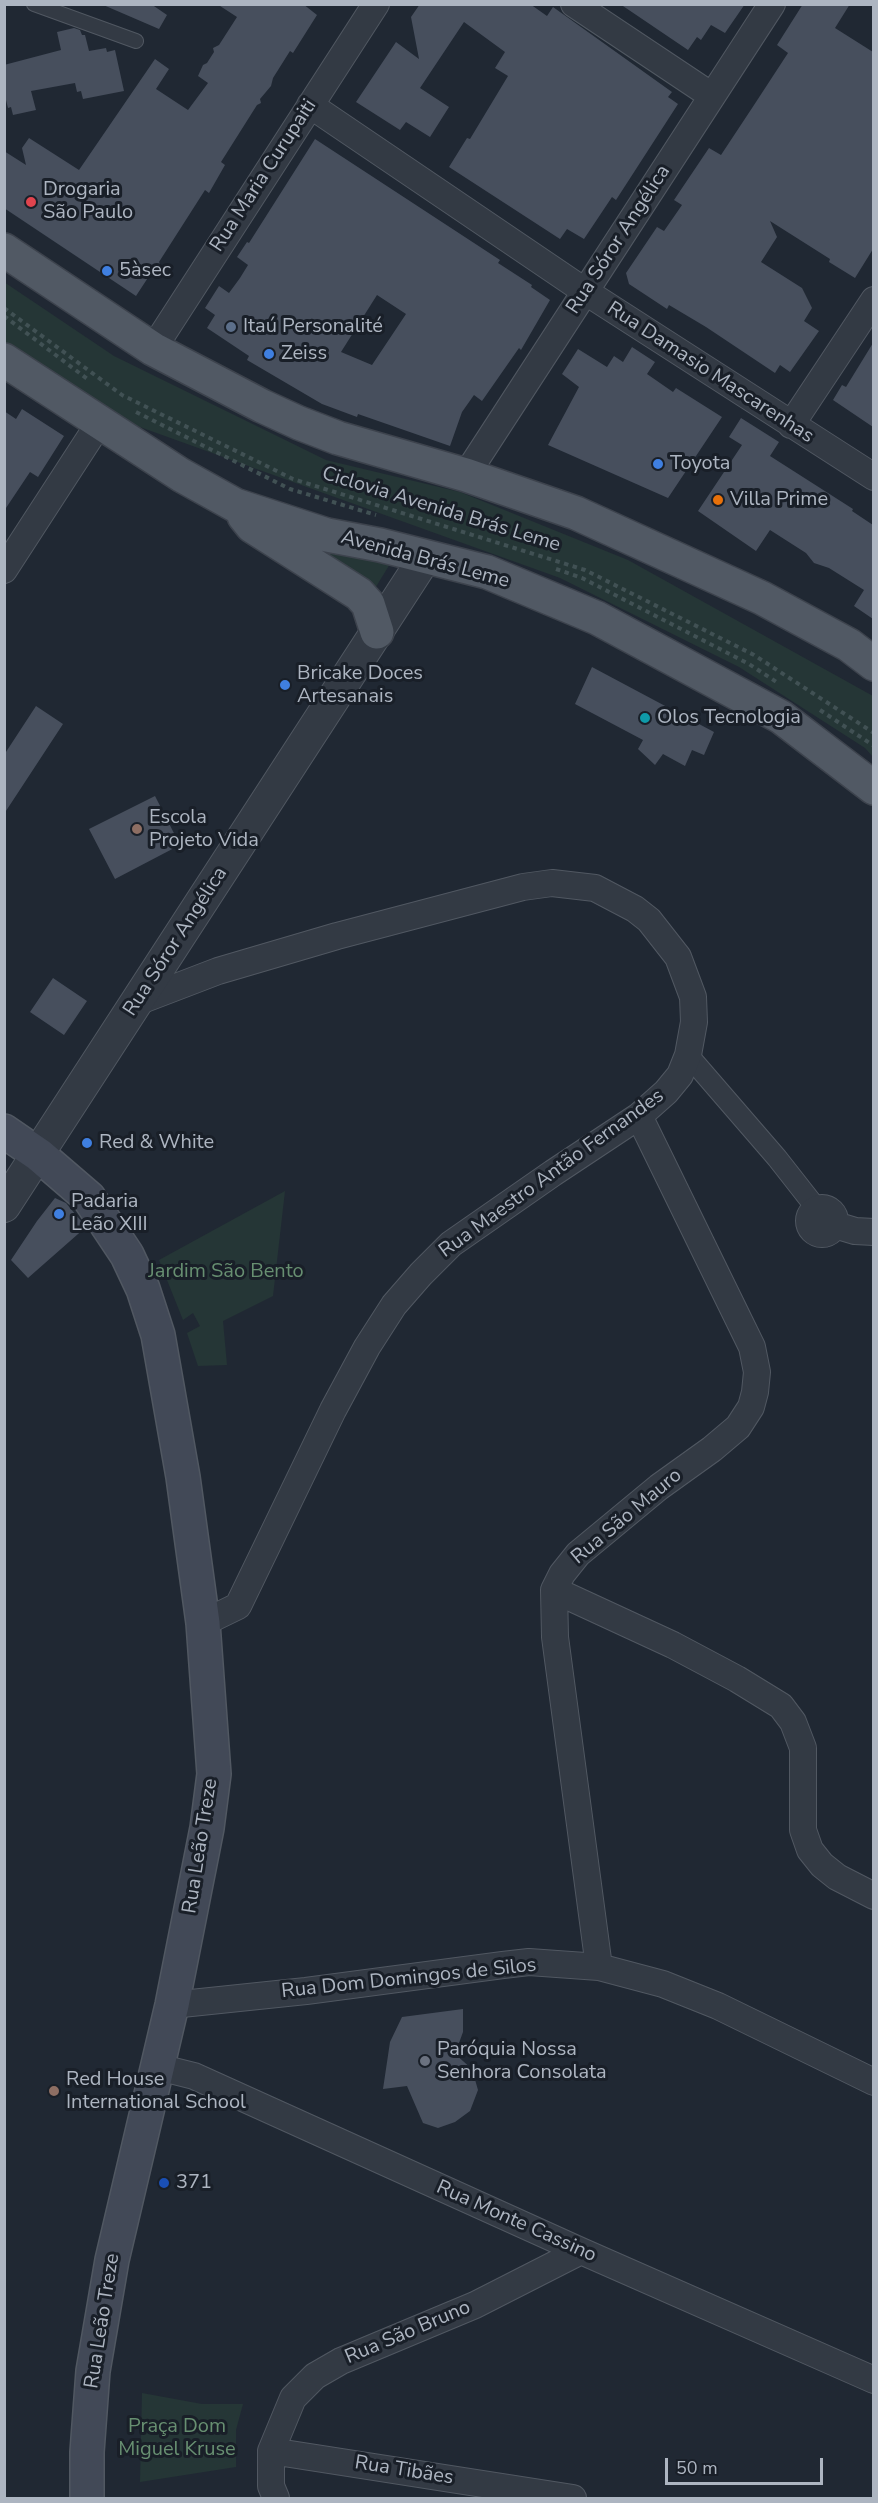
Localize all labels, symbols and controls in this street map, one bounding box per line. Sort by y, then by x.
street label: Rua Maria Curupaiti [206,95,322,257]
street label: Rua Sóror Angélica [562,161,676,319]
place label: Drogaria São Paulo [43,178,133,225]
marker: Drogaria São Paulo [24,195,38,209]
place label: 5àsec [119,259,171,283]
marker: 5àsec [100,264,114,278]
street label: Rua Damasio Mascarenhas [602,297,818,449]
place label: Itaú Personalité [243,315,383,339]
marker: Itaú Personalité [224,320,238,334]
place label: Zeiss [281,342,327,366]
marker: Zeiss [262,347,276,361]
place label: Toyota [670,452,730,476]
marker: Toyota [651,457,665,471]
street label: Ciclovia Avenida Brás Leme [319,462,563,558]
place label: Villa Prime [730,488,828,512]
marker: Villa Prime [711,493,725,507]
street label: Avenida Brás Leme [338,526,512,594]
place label: Bricake Doces Artesanais [297,662,423,709]
marker: Bricake Doces Artesanais [278,678,292,692]
place label: Olos Tecnologia [657,706,801,730]
marker: Olos Tecnologia [638,711,652,725]
place label: Escola Projeto Vida [149,806,259,853]
marker: Escola Projeto Vida [130,822,144,836]
street label: Rua Sóror Angélica [119,863,233,1021]
street label: Rua Maestro Antão Fernandes [435,1084,669,1264]
place label: Red & White [99,1131,214,1155]
marker: Red & White [80,1136,94,1150]
place label: Padaria Leão XIII [71,1190,148,1237]
marker: Padaria Leão XIII [52,1207,66,1221]
park label: Jardim São Bento [148,1260,304,1284]
street label: Rua São Mauro [567,1464,687,1570]
street label: Rua Leão Treze [178,1777,224,1915]
street label: Rua Dom Domingos de Silos [280,1954,538,2004]
place label: Paróquia Nossa Senhora Consolata [437,2038,607,2085]
marker: Paróquia Nossa Senhora Consolata [418,2054,432,2068]
place label: Red House International School [66,2068,246,2115]
marker: Red House International School [47,2084,61,2098]
place label: 371 [176,2171,212,2195]
marker: 371 [157,2176,171,2190]
street label: Rua Monte Cassino [432,2176,600,2268]
street label: Rua Leão Treze [80,2252,126,2390]
street label: Rua São Bruno [342,2296,474,2370]
park label: Praça Dom Miguel Kruse [118,2415,236,2462]
scale bar [668,2446,826,2484]
street label: Rua Tibães [353,2451,455,2491]
text: 50 m [676,2456,718,2480]

